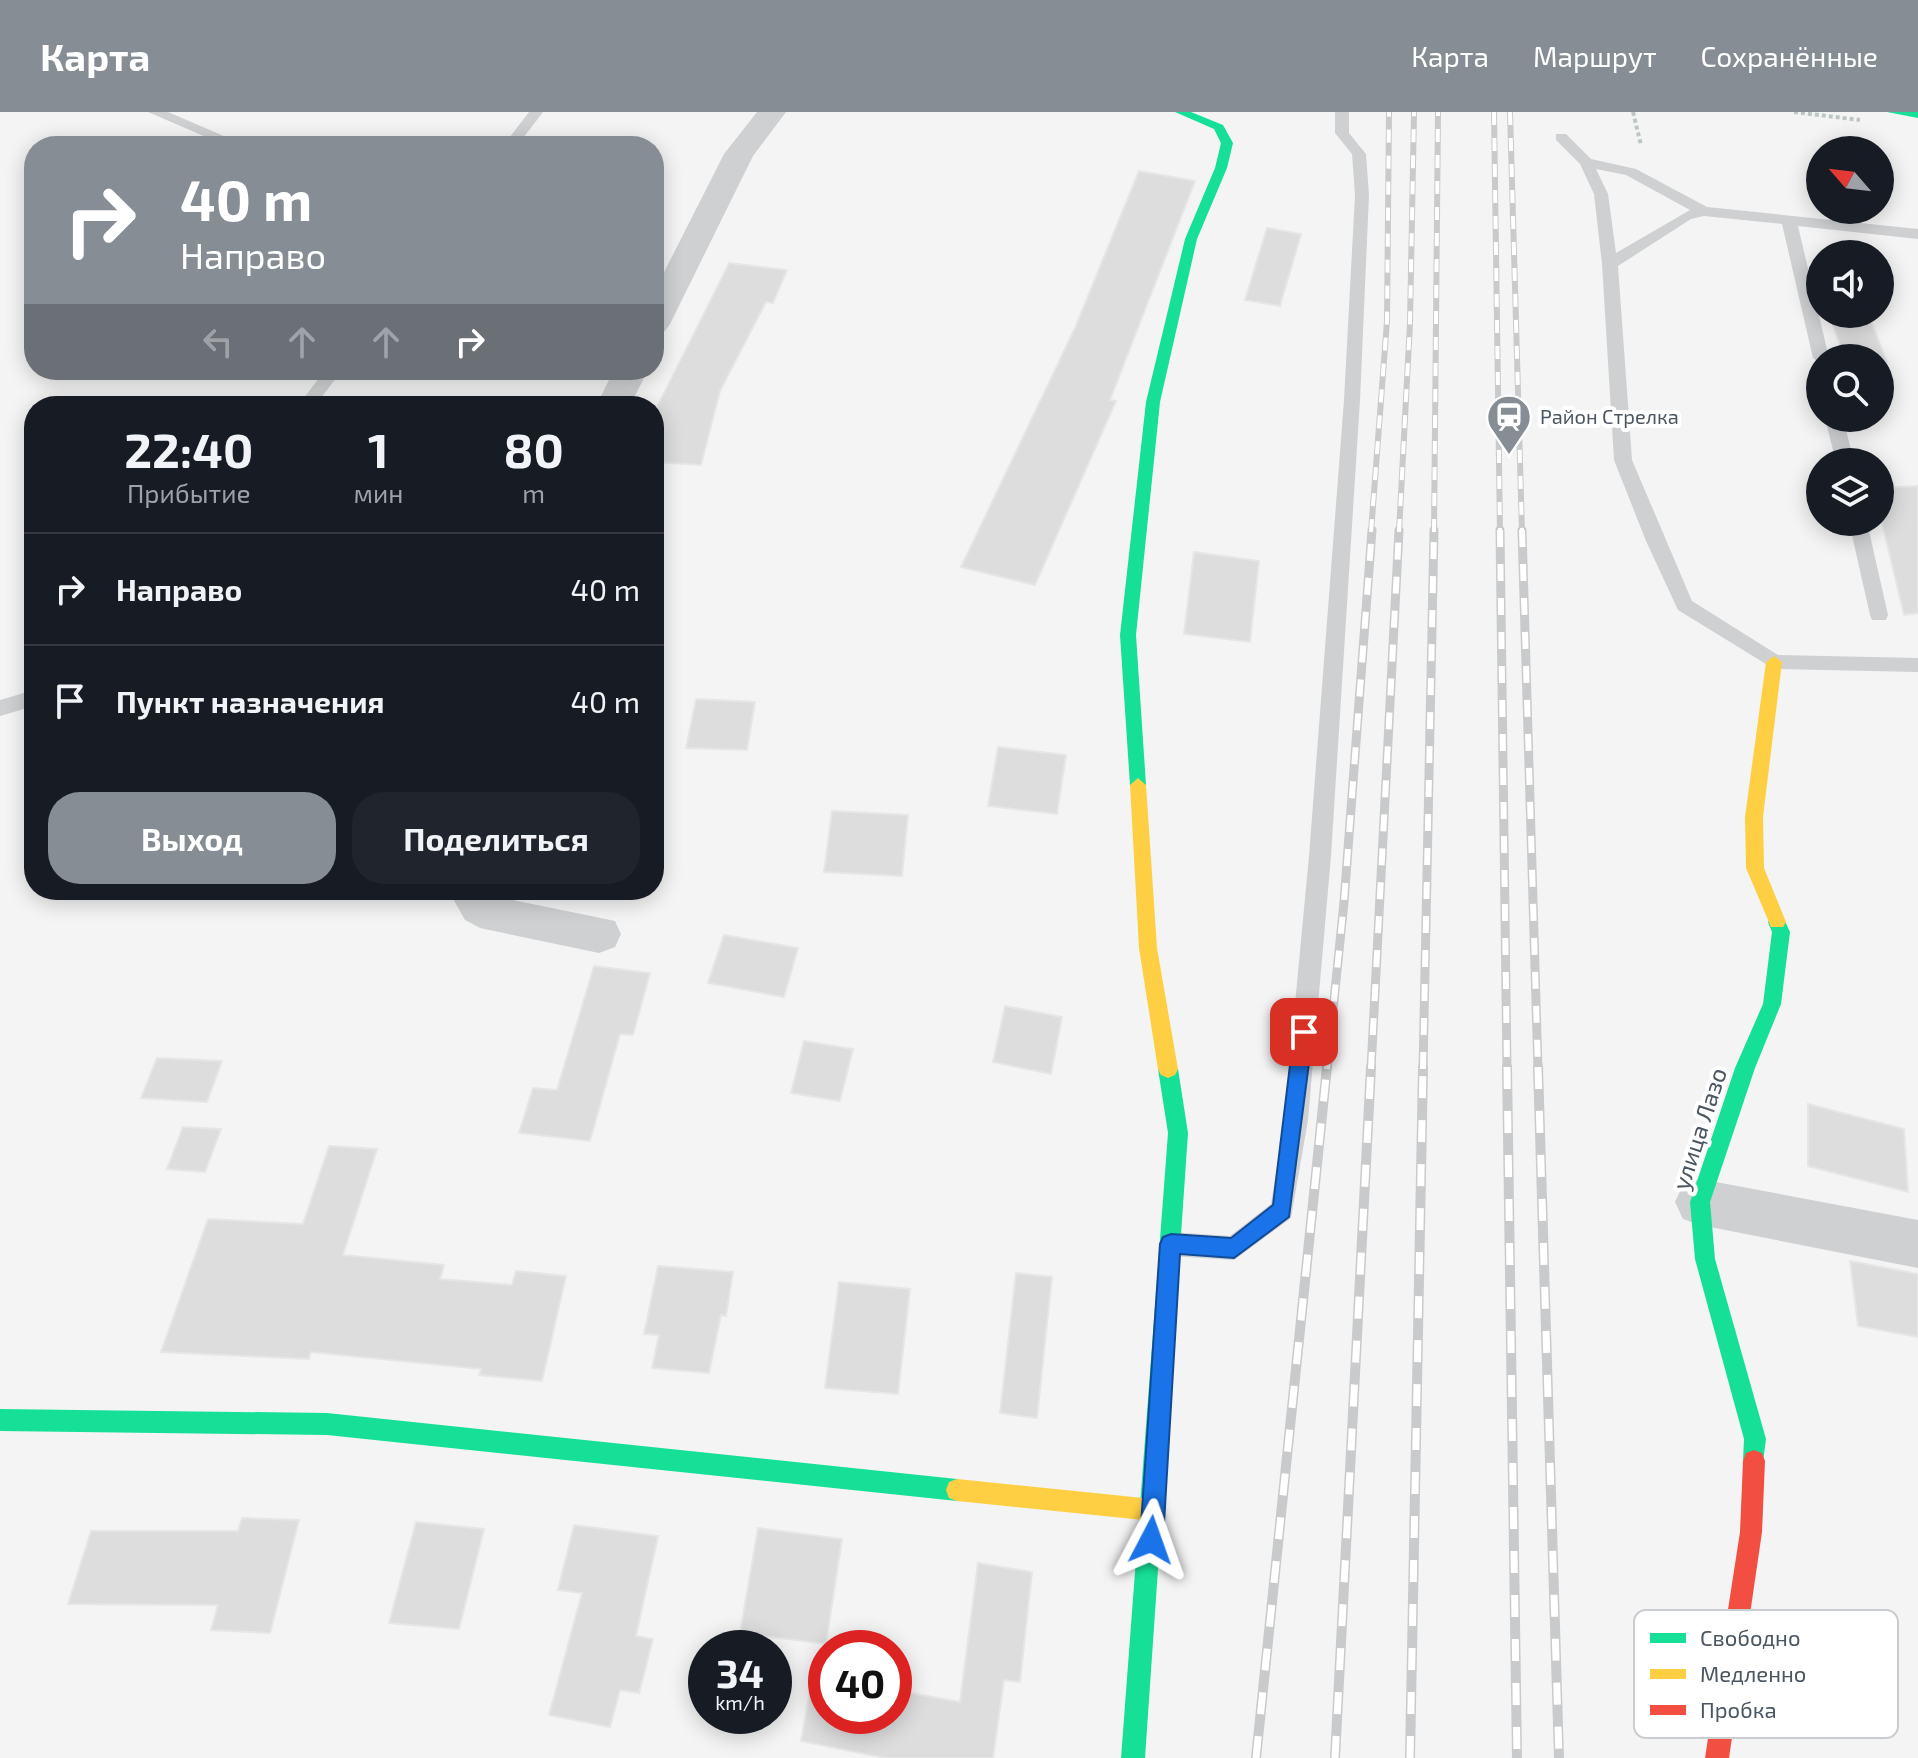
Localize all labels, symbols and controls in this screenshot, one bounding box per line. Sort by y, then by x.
text: Карта [40,33,150,79]
text: Карта [1411,39,1489,73]
text: Маршрут [1533,39,1657,73]
text: Сохранённые [1701,39,1878,73]
north arrow [1806,136,1894,224]
map controls [1806,136,1894,536]
text: 40 m [180,165,312,232]
icon: right [48,168,152,272]
text: Направо [180,233,326,276]
button: sound [1806,240,1894,328]
icon: left [196,320,240,364]
icon: ahead [280,320,324,364]
icon: ahead [364,320,408,364]
icon: right [448,320,492,364]
button: search [1806,344,1894,432]
station icon: Район Стрелка [1485,393,1533,456]
place label: Район Стрелка [1540,404,1679,428]
text: 22:40 [124,420,253,478]
text: 1 [368,420,389,478]
text: 80 [504,420,564,478]
button: layers [1806,448,1894,536]
text: Прибытие [127,477,250,508]
text: мин [353,477,403,508]
text: m [522,477,545,508]
icon: right [48,567,92,611]
text: Направо [116,571,242,607]
text: 40 m [570,571,640,607]
icon: arrive [48,679,92,723]
text: Пункт назначения [116,683,384,719]
text: 40 m [570,683,640,719]
button: Выход [48,792,336,884]
button: Поделиться [352,792,640,884]
pin [1270,998,1338,1066]
icon: arrive [1282,1010,1326,1054]
street label: улица Лазо [1665,1064,1733,1194]
position arrow [1109,1498,1193,1582]
legend [1634,1610,1898,1738]
text: Свободно [1700,1624,1800,1650]
speed limit sign: 40 [808,1630,912,1734]
text: 34 [716,1648,764,1696]
text: Медленно [1700,1660,1806,1686]
text: km/h [715,1690,765,1714]
text: Пробка [1700,1696,1777,1722]

